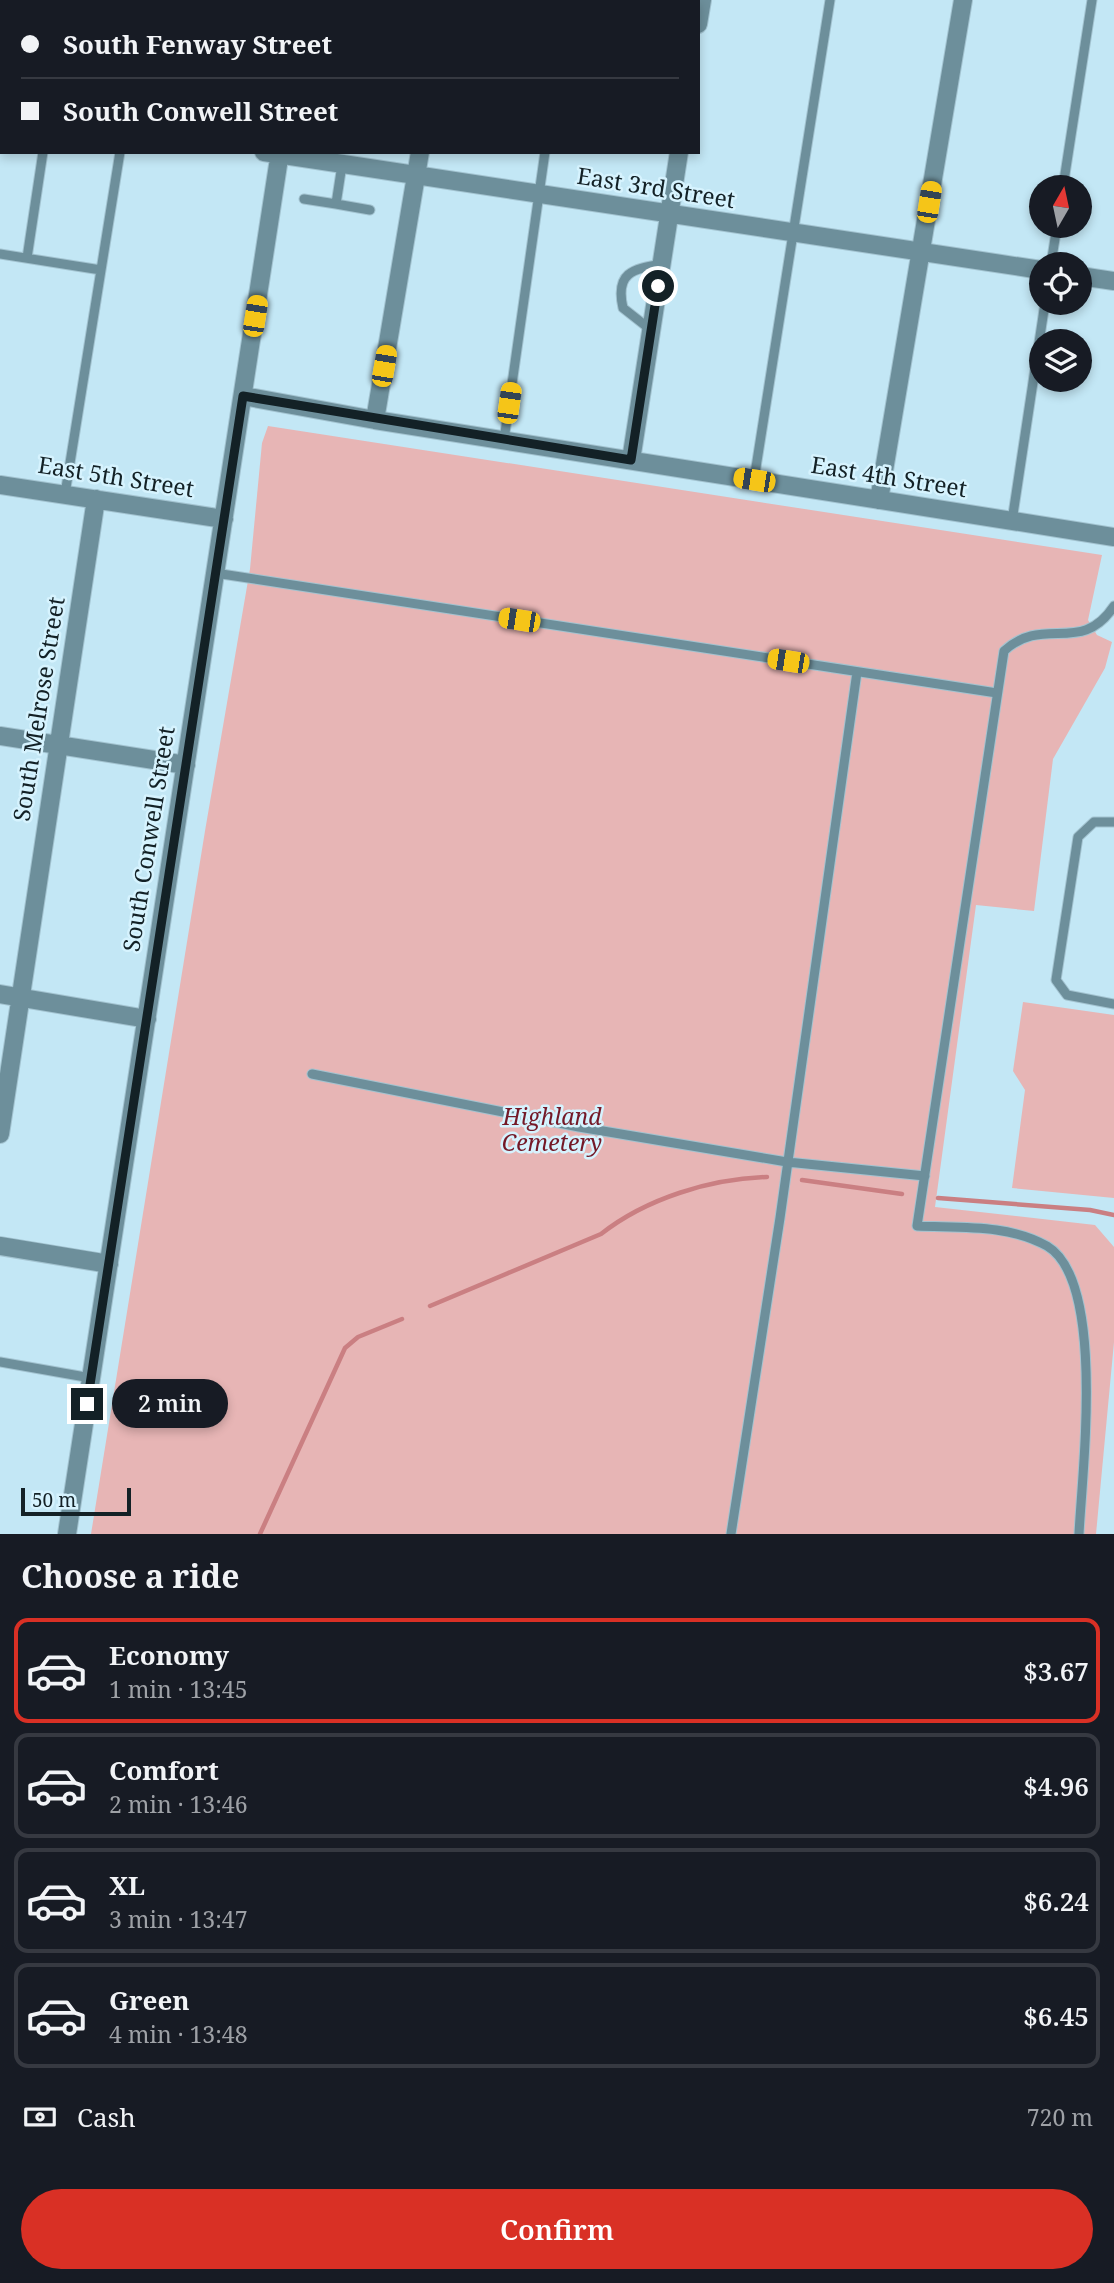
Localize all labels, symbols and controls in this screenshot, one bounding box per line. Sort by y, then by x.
text: South Fenway Street [63,26,332,62]
text: South Conwell Street [63,93,338,129]
street label: East 3rd Street [575,159,738,215]
north arrow [1029,175,1092,238]
map controls [1029,175,1092,392]
car [916,180,943,224]
button: locate [1029,252,1092,315]
route start [642,270,674,302]
car [242,294,269,338]
button: layers [1029,329,1092,392]
car [371,343,398,389]
car [496,381,523,425]
street label: East 5th Street [36,448,196,504]
street label: East 4th Street [809,448,969,504]
car [732,466,777,494]
street label: South Melrose Street [4,594,72,823]
car [497,606,542,634]
car [766,647,811,675]
street label: South Conwell Street [114,724,182,954]
park label: Highland Cemetery [501,1100,602,1158]
callout: 2 min [112,1380,227,1428]
text: 2 min [138,1387,202,1419]
route end [71,1388,103,1420]
scale bar [21,1485,131,1517]
text: 50 m [32,1487,76,1513]
text: Choose a ride [21,1554,240,1597]
text: Economy [109,1637,229,1673]
icon: car [25,1639,88,1702]
text: $3.67 [1023,1653,1089,1689]
text: 1 min · 13:45 [109,1673,247,1705]
text: Comfort [109,1752,219,1788]
icon: car [25,1754,88,1817]
text: $4.96 [1023,1768,1089,1804]
text: 2 min · 13:46 [109,1788,247,1820]
text: XL [109,1867,145,1903]
icon: car [25,1869,88,1932]
text: $6.24 [1023,1883,1089,1919]
text: 3 min · 13:47 [109,1903,247,1935]
text: Green [109,1982,190,2018]
icon: car [25,1984,88,2047]
text: $6.45 [1023,1998,1089,2034]
text: 4 min · 13:48 [109,2018,247,2050]
icon: cash [21,2098,59,2136]
text: Cash [77,2099,136,2135]
text: 720 m [1027,2101,1093,2133]
button: Confirm [21,2189,1093,2269]

